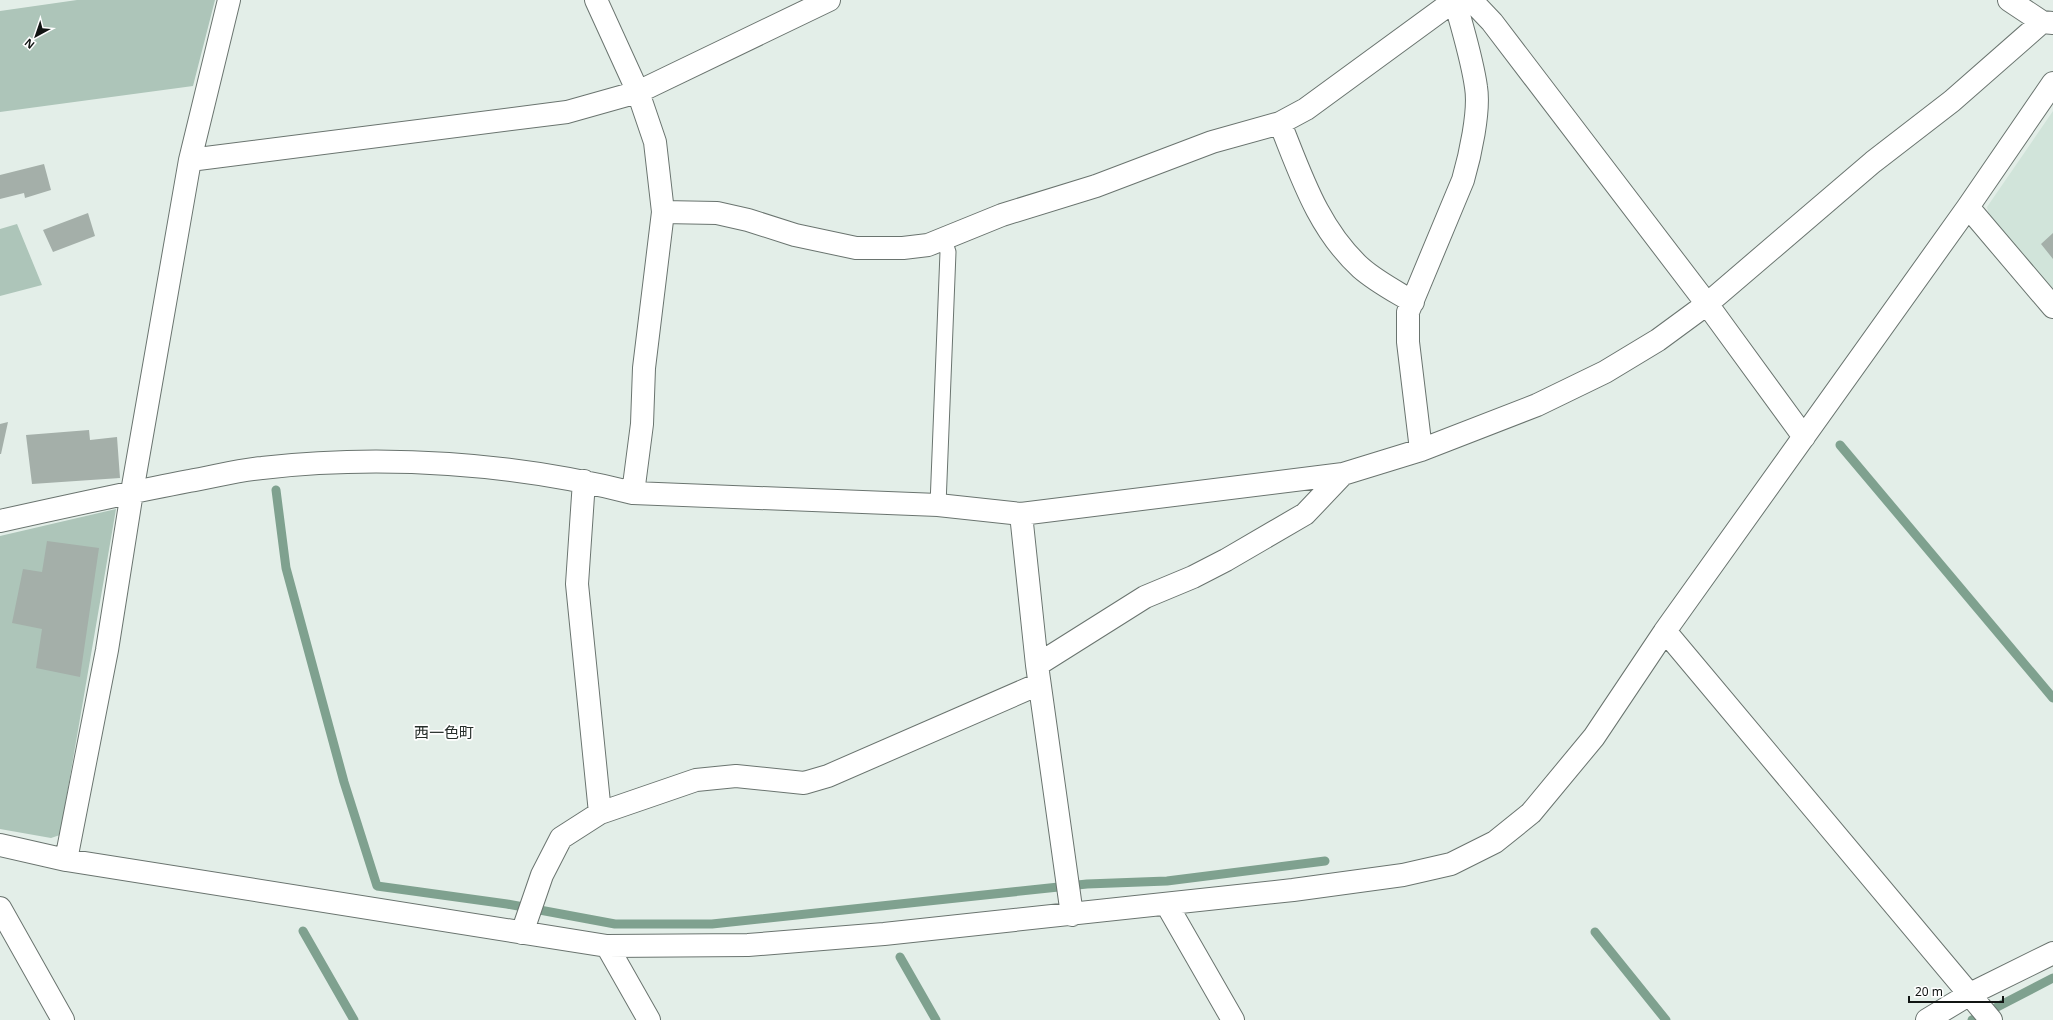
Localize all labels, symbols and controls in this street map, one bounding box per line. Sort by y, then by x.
north arrow [16,16,56,56]
text: N [21,35,38,53]
district label: 西一色町 [414,722,474,742]
scale bar [1909,978,2003,1004]
text: 20 m [1915,983,1943,1000]

